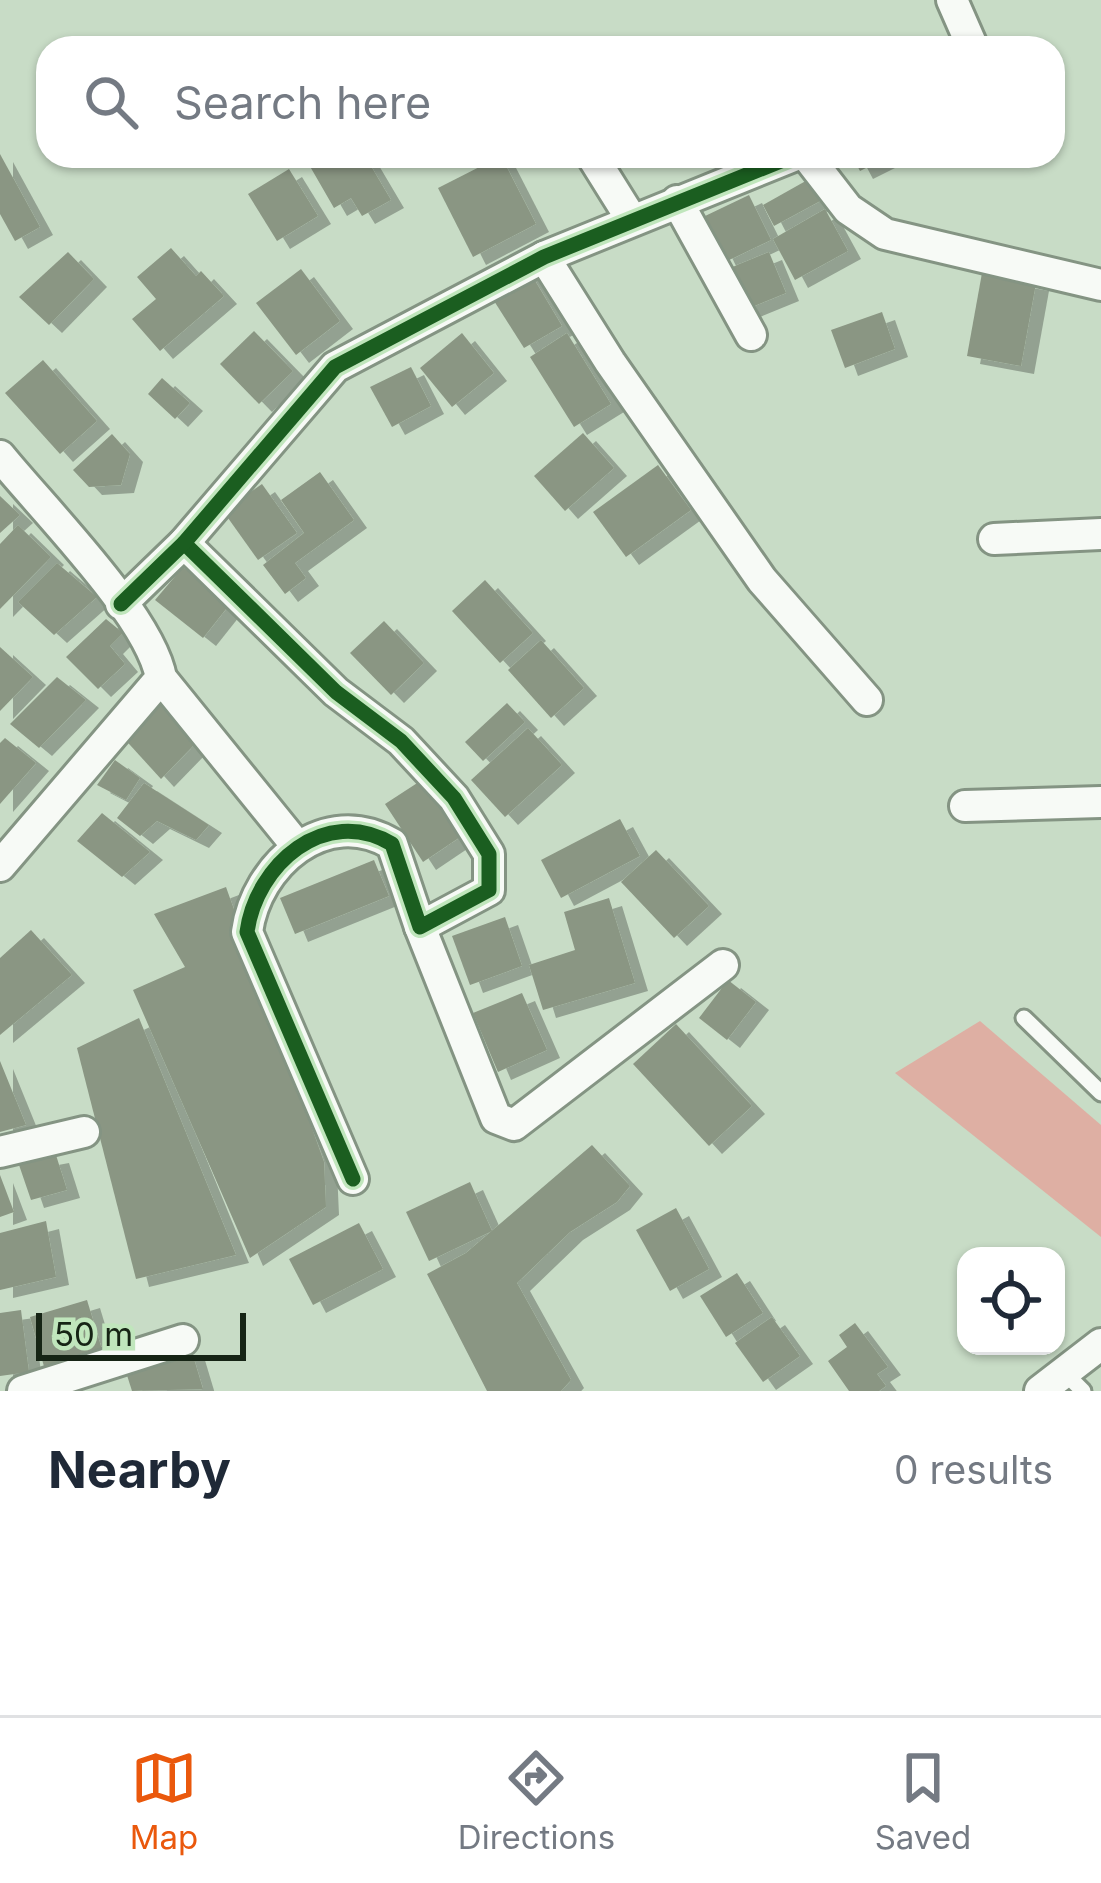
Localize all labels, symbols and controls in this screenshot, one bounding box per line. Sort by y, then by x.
search box [36,36,1065,168]
icon: search [78,69,144,135]
text: Search here [174,75,431,130]
map controls [957,1247,1065,1355]
button: locate [957,1247,1065,1355]
scale bar [36,1307,246,1360]
text: 50 m [54,1314,133,1354]
text: Nearby [48,1439,231,1500]
text: 0 results [894,1446,1053,1493]
tab: Map [130,1745,198,1857]
tab: Directions [458,1745,615,1857]
tab: Saved [875,1745,971,1857]

